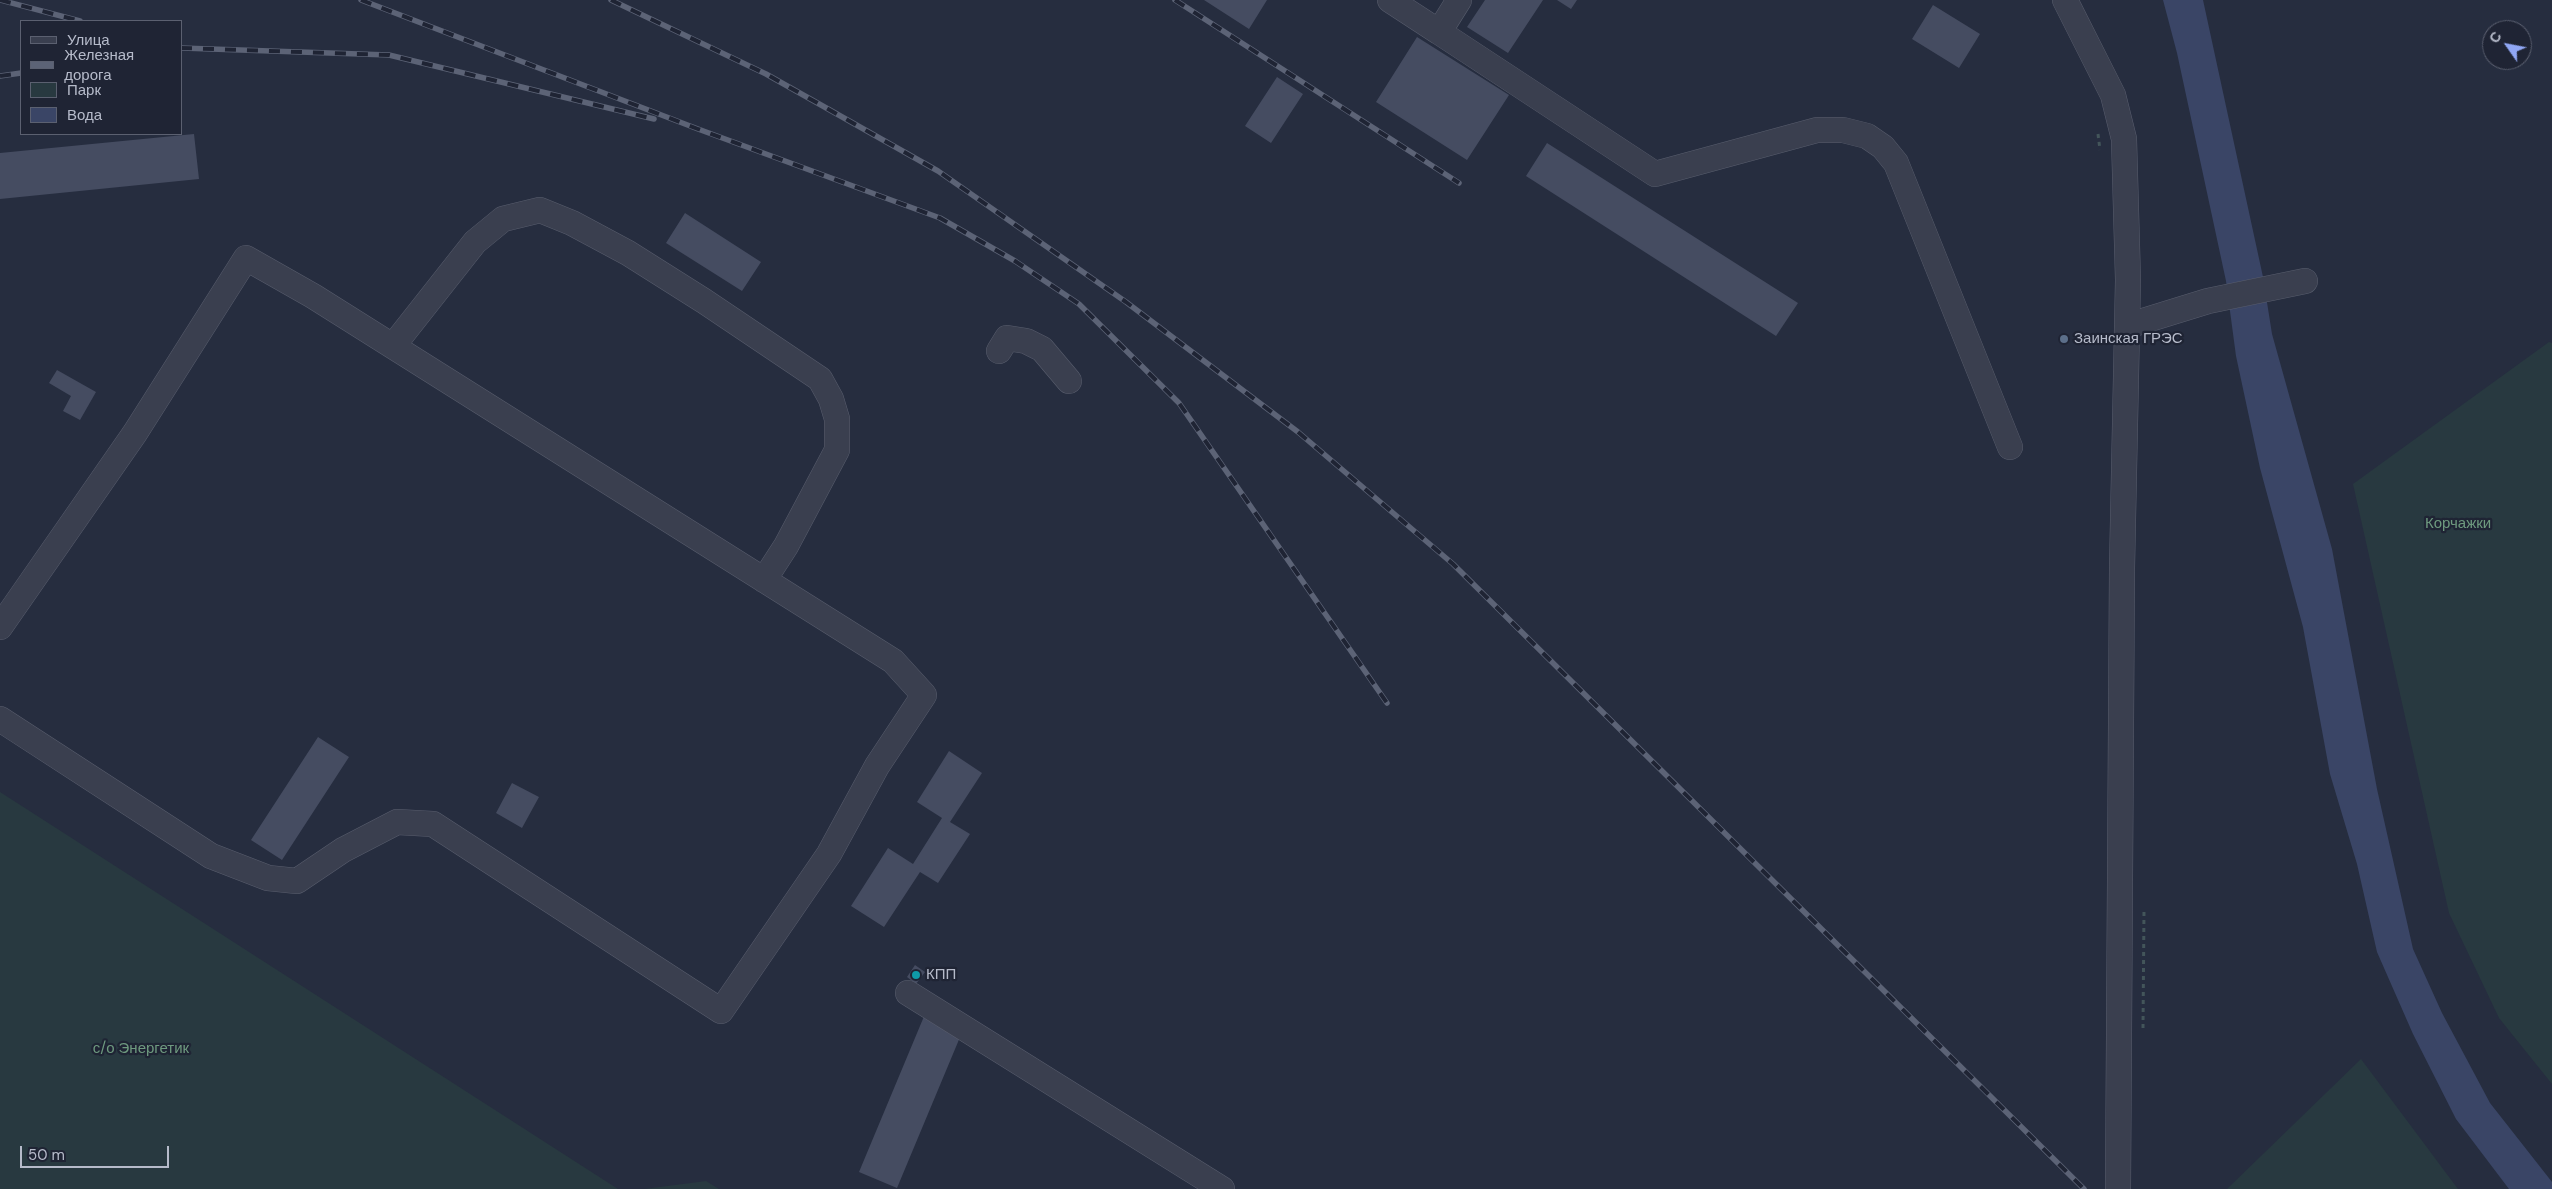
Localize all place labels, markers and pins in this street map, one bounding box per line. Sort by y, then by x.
place label: Заинская ГРЭС [2074,330,2183,348]
marker: Заинская ГРЭС [2058,333,2070,345]
place label: КПП [926,966,956,984]
marker: КПП [910,969,922,981]

